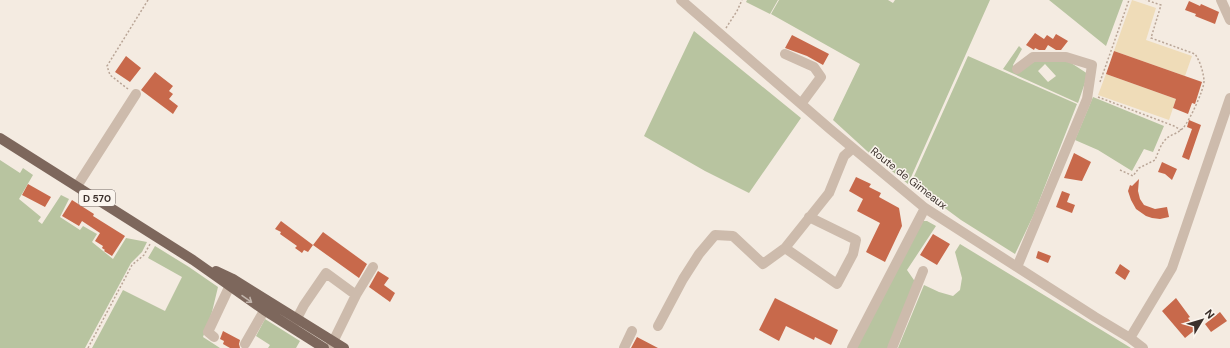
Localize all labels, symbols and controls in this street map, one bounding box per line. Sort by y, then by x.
street label: Route de Gimeaux [868,144,950,213]
road number: D 570 [79,190,115,206]
one-way arrow [242,295,253,303]
north arrow [1182,300,1222,340]
text: N [1202,306,1218,321]

